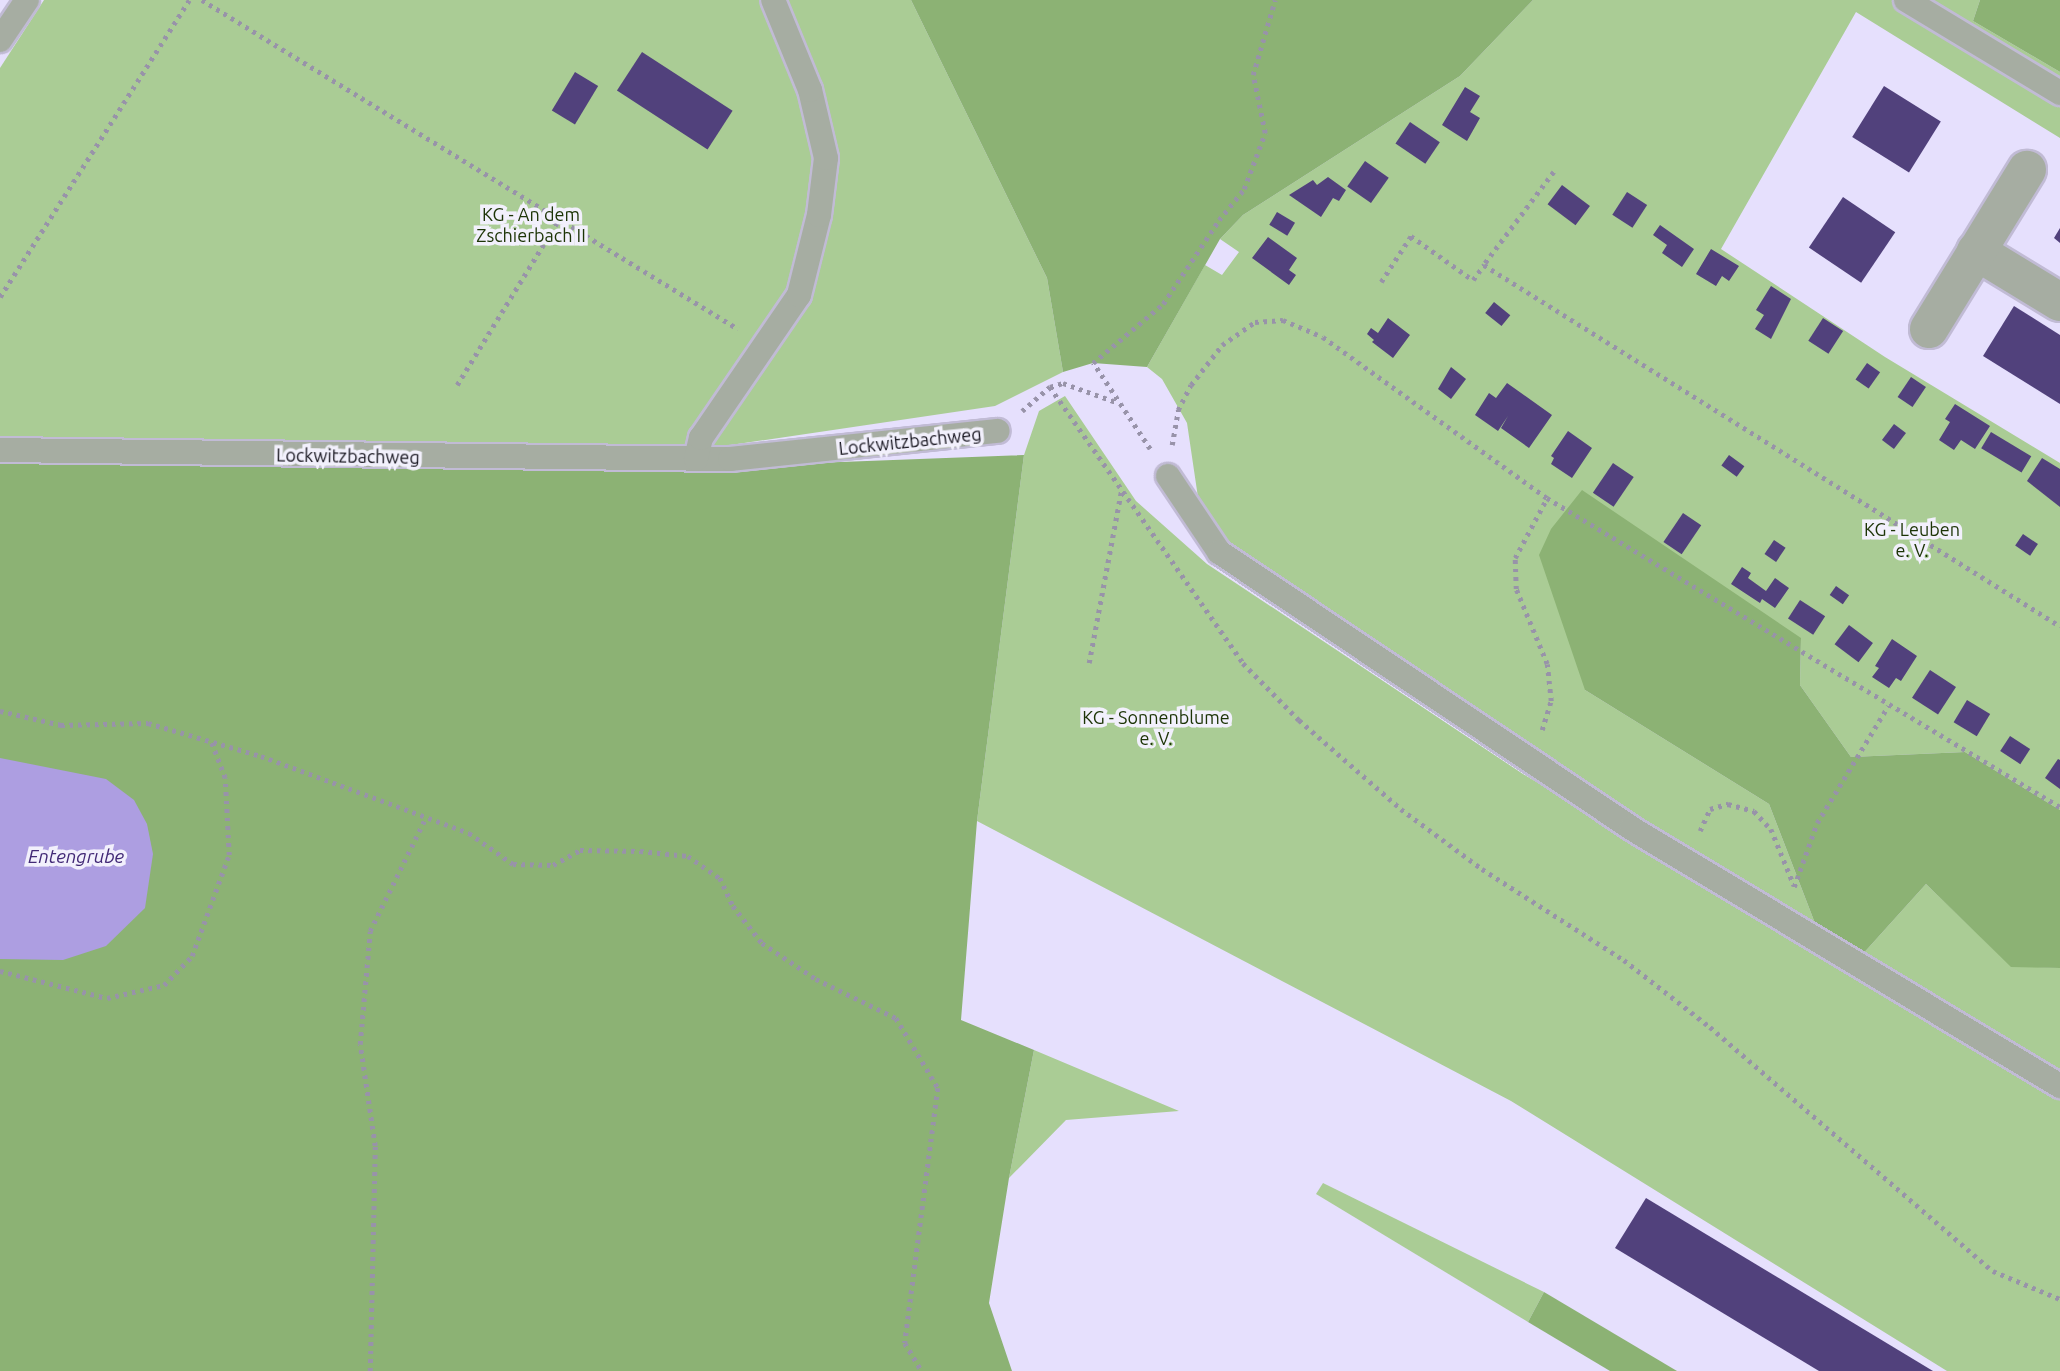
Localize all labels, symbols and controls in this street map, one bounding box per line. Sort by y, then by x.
park label: KG - An dem Zschierbach II [476,204,586,246]
street label: Lockwitzbachweg [837,423,983,459]
street label: Lockwitzbachweg [276,444,420,468]
park label: KG - Leuben e. V. [1864,519,1960,562]
park label: KG - Sonnenblume e. V. [1082,707,1230,750]
water label: Entengrube [28,846,124,868]

